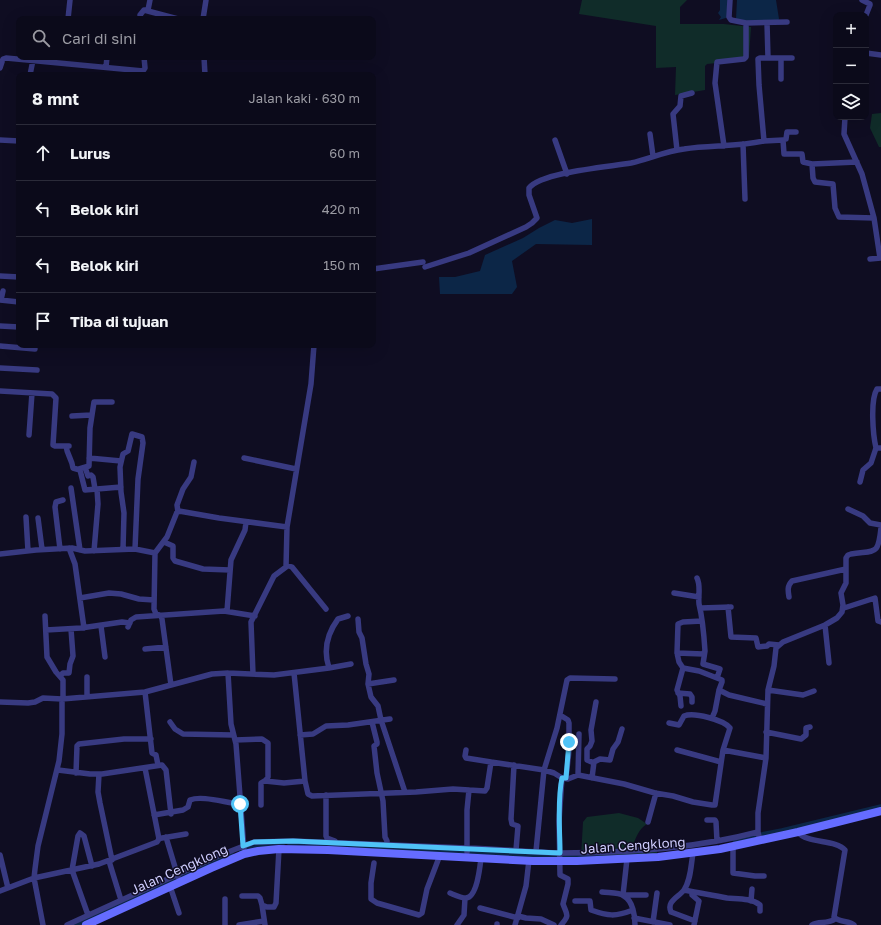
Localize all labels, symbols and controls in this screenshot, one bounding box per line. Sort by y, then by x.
map controls [833,12,869,120]
button: + [833,12,869,48]
search box [16,16,376,60]
icon: search [30,27,52,49]
text: Cari di sini [62,29,137,47]
button: − [833,48,869,84]
button: layers [833,84,869,120]
text: 8 mnt [32,88,79,109]
text: Jalan kaki · 630 m [249,90,360,106]
icon: ahead [32,142,54,164]
text: Lurus [70,144,111,162]
text: 60 m [329,145,360,161]
icon: left [32,198,54,220]
text: Belok kiri [70,200,139,218]
text: 420 m [322,201,360,217]
icon: left [32,254,54,276]
text: Belok kiri [70,256,139,274]
text: 150 m [323,257,360,273]
icon: arrive [32,310,54,332]
text: Tiba di tujuan [70,312,168,330]
route end [560,733,578,751]
route start [231,795,249,813]
street label: Jalan Cengklong [580,833,686,857]
street label: Jalan Cengklong [128,840,230,898]

